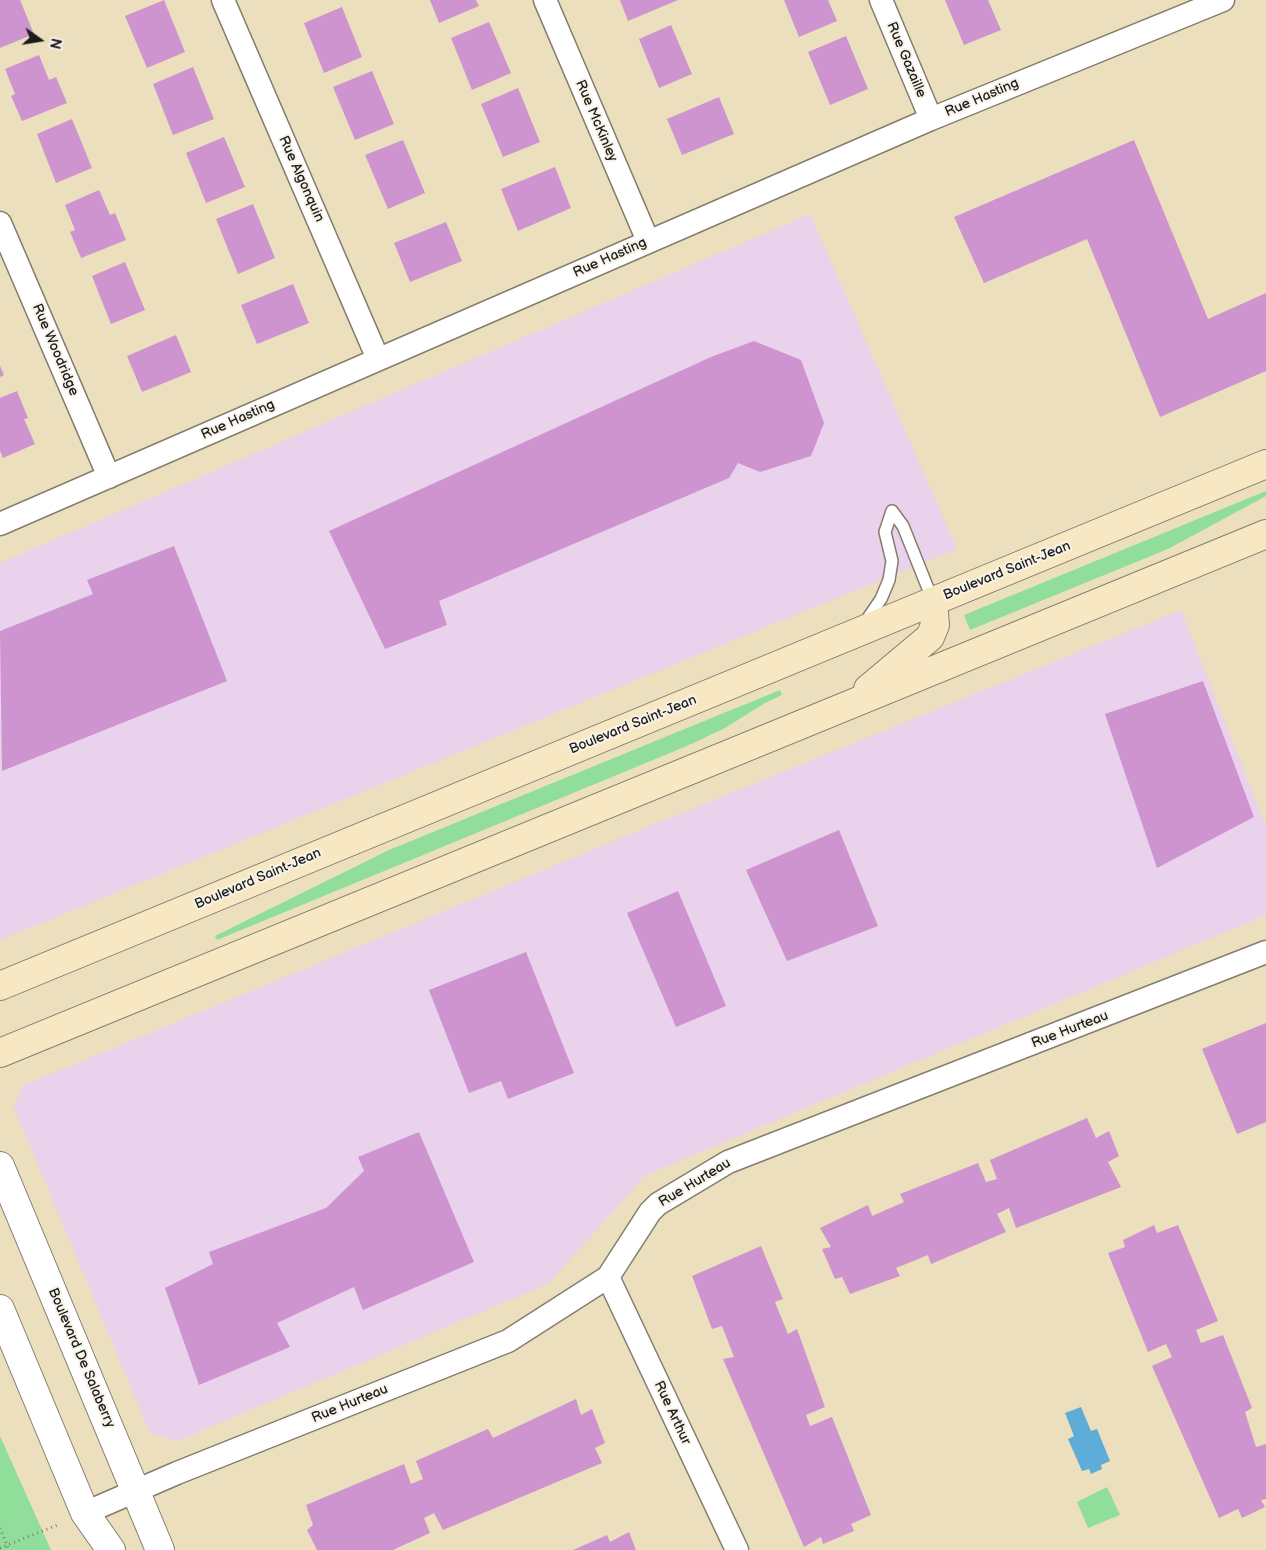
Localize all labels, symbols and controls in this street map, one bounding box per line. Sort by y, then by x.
north arrow [15,15,65,65]
street label: Rue Gazaille [883,20,929,100]
text: N [46,36,65,51]
street label: Rue Hasting [943,75,1021,121]
street label: Rue McKinley [571,78,621,164]
street label: Rue Algonquin [275,133,327,225]
street label: Rue Hasting [571,234,649,282]
street label: Rue Woodridge [28,301,82,399]
street label: Rue Hasting [199,396,277,444]
street label: Boulevard Saint-Jean [941,538,1073,604]
street label: Boulevard Saint-Jean [567,692,699,758]
street label: Boulevard Saint-Jean [192,845,324,913]
street label: Rue Hurteau [1029,1008,1111,1052]
street label: Rue Hurteau [656,1155,734,1211]
street label: Boulevard De Salaberry [44,1286,118,1430]
street label: Rue Arthur [650,1378,694,1448]
street label: Rue Hurteau [309,1381,391,1427]

